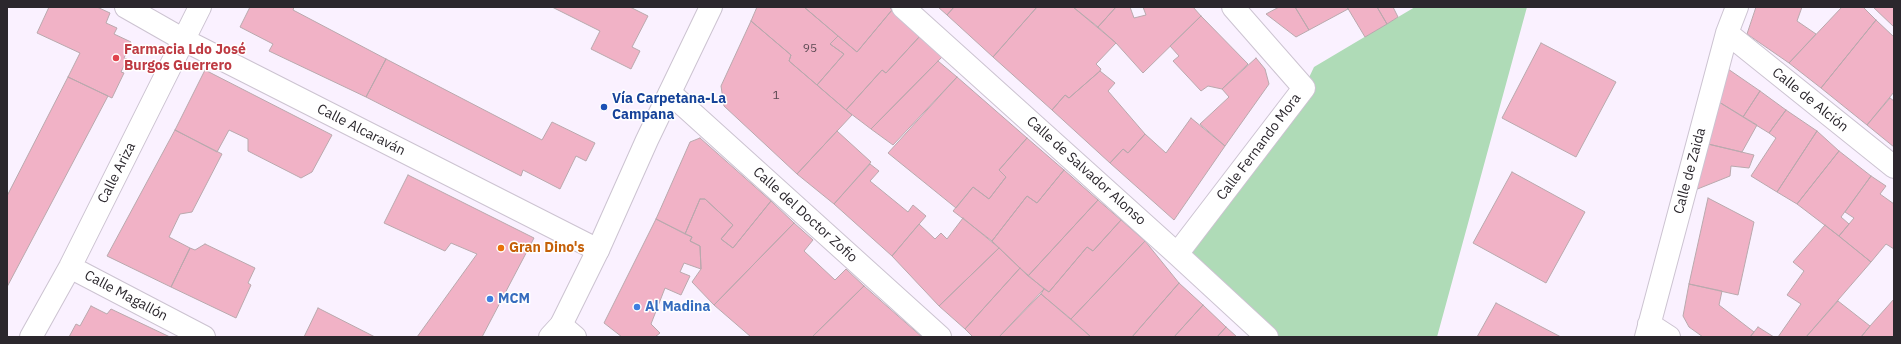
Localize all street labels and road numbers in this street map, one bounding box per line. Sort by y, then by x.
street label: Calle de Alción [1769,64,1851,136]
street label: Calle Fernando Mora [1213,90,1305,204]
street label: Calle Alcaraván [314,101,408,159]
street label: Calle de Salvador Alonso [1023,113,1149,229]
street label: Calle de Zaida [1670,126,1710,216]
street label: Calle Ariza [94,140,140,206]
street label: Calle del Doctor Zofio [749,164,861,266]
street label: Calle Magallón [82,267,170,325]

